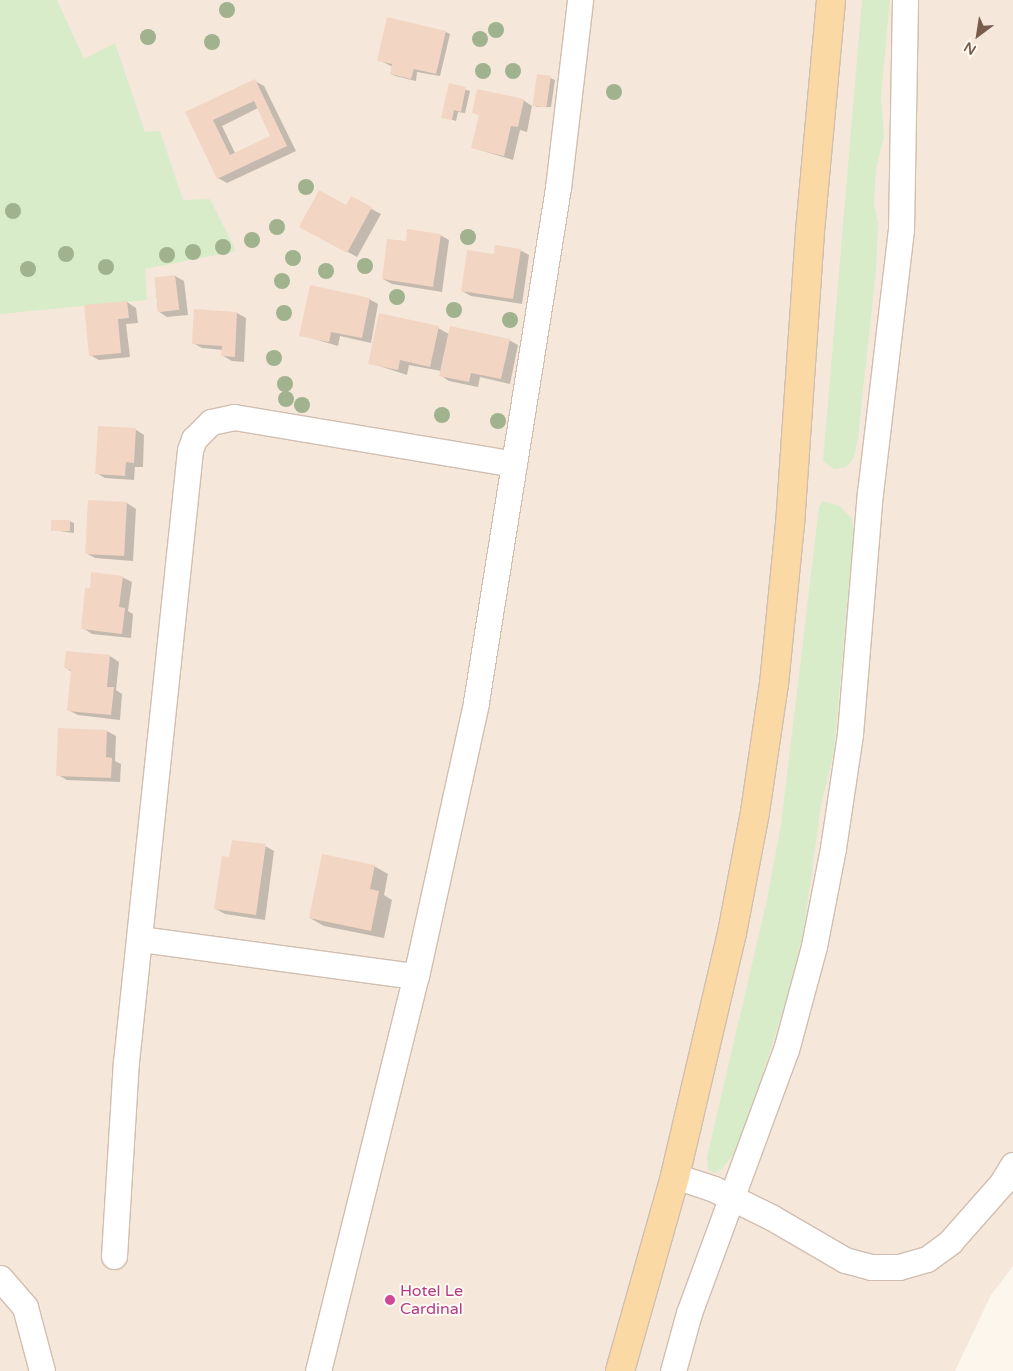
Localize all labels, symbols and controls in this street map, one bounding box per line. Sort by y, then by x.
north arrow [953,10,1003,60]
text: N [961,38,979,58]
place label: Hotel Le Cardinal [400,1281,463,1319]
marker: Hotel Le Cardinal [384,1294,396,1306]

